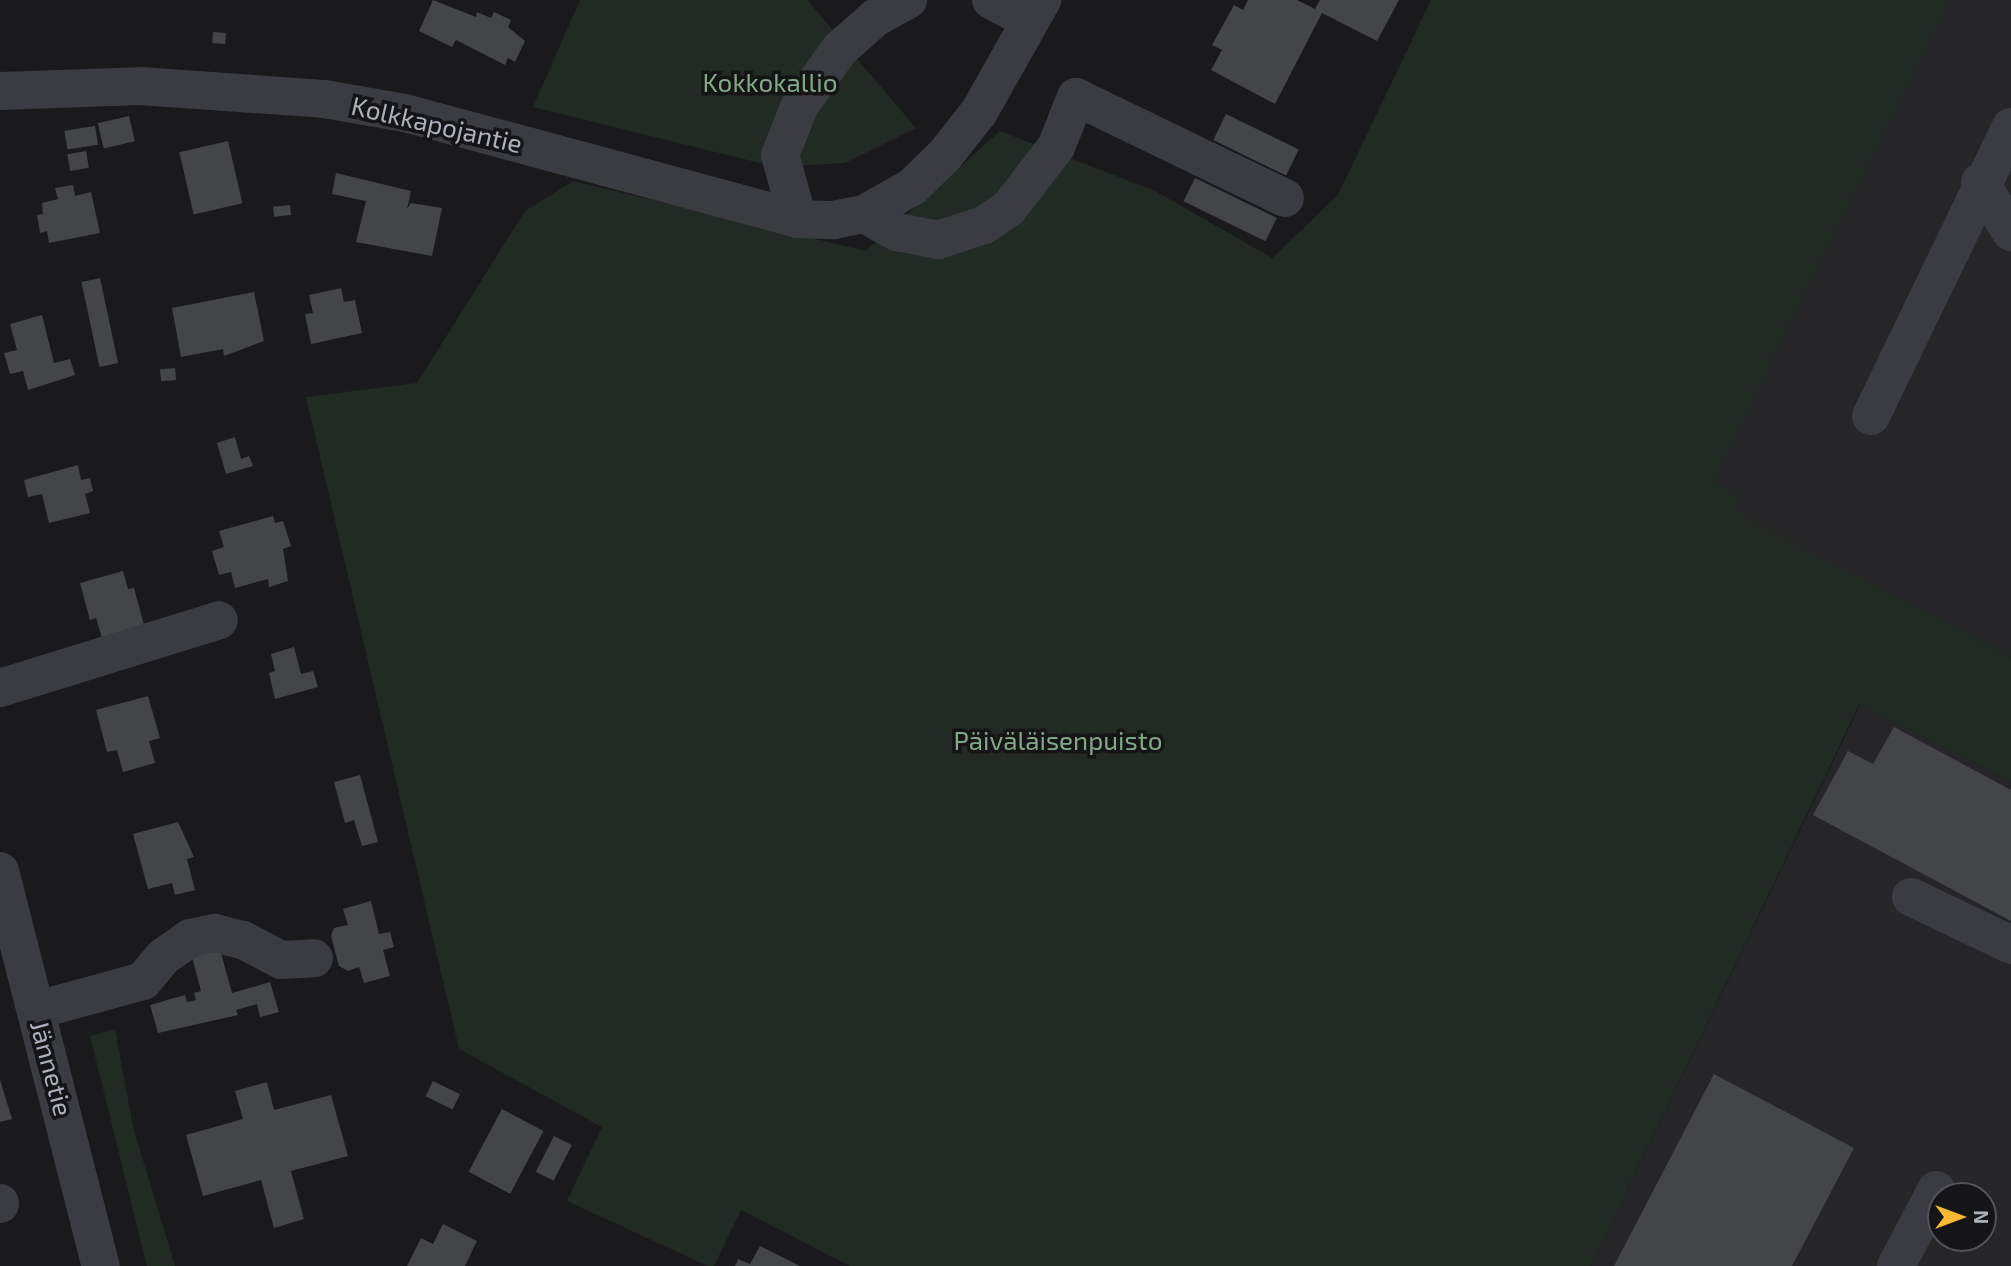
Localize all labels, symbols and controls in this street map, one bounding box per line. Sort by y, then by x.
park label: Kokkokallio [703,66,837,98]
street label: Kolkkapojantie [349,89,525,159]
park label: Päiväläisenpuisto [954,724,1162,756]
street label: Jännetie [24,1017,80,1119]
north arrow [1927,1182,1997,1252]
text: N [1970,1210,1993,1224]

